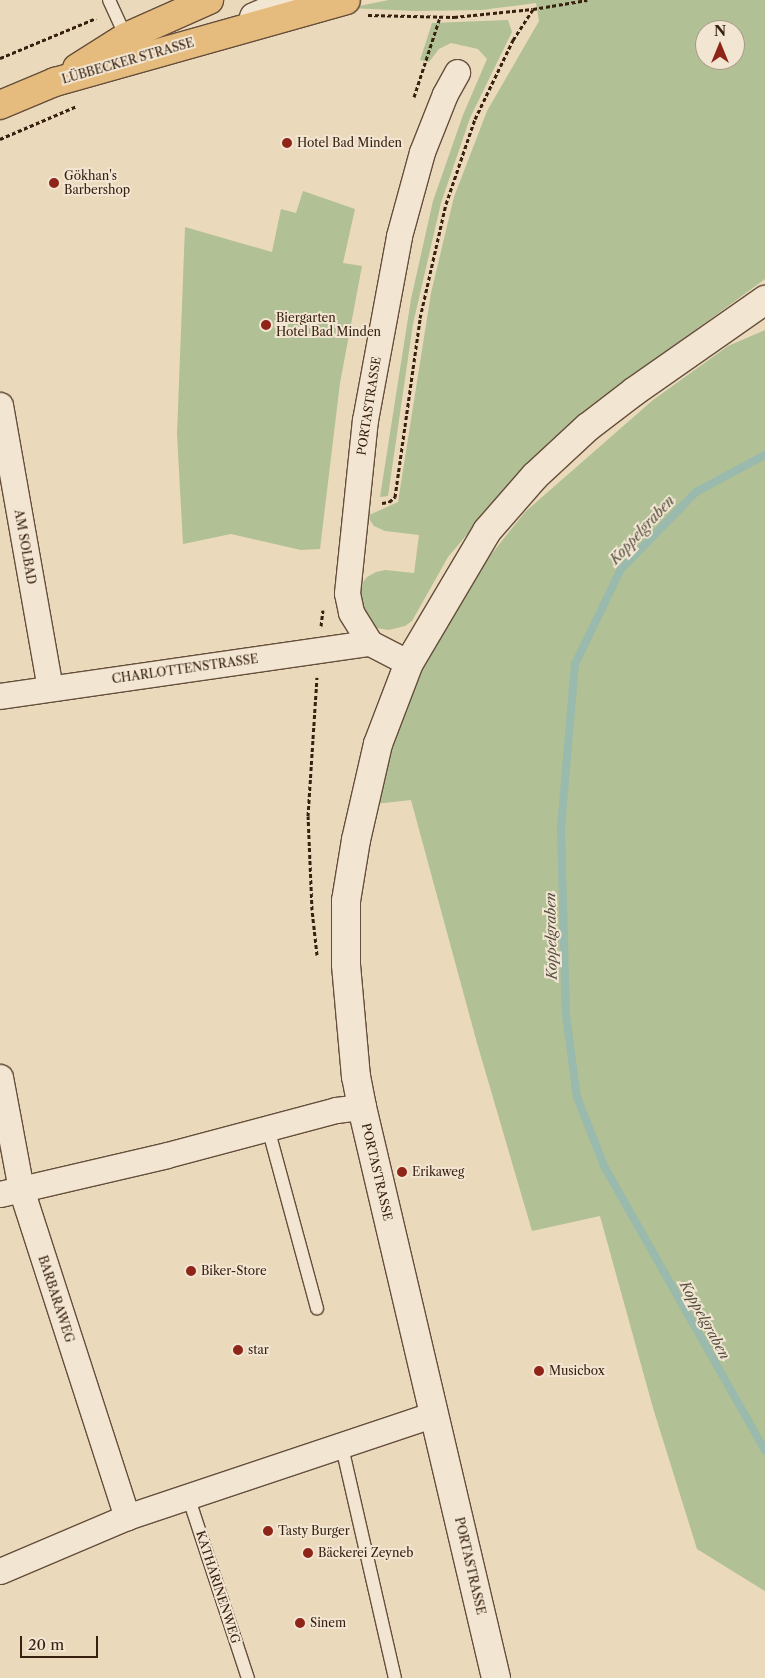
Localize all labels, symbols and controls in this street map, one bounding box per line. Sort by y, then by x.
north arrow [695,20,745,70]
text: N [714,22,726,40]
street label: LÜBBECKER STRASSE [60,35,196,87]
place label: Hotel Bad Minden [297,136,402,150]
marker: Hotel Bad Minden [281,137,293,149]
place label: Gökhan's Barbershop [64,169,130,197]
marker: Gökhan's Barbershop [48,177,60,189]
place label: Biergarten Hotel Bad Minden [276,311,381,339]
marker: Biergarten Hotel Bad Minden [260,319,272,331]
street label: PORTASTRASSE [354,356,384,456]
water label: Koppelgraben [606,492,678,568]
street label: AM SOLBAD [11,508,39,586]
street label: CHARLOTTENSTRASSE [111,652,259,686]
water label: Koppelgraben [542,892,560,980]
street label: PORTASTRASSE [359,1122,395,1222]
place label: Erikaweg [412,1165,464,1179]
marker: Erikaweg [396,1166,408,1178]
street label: BARBARAWEG [35,1254,77,1344]
place label: Biker-Store [201,1264,267,1278]
marker: Biker-Store [185,1265,197,1277]
water label: Koppelgraben [677,1278,733,1362]
place label: star [248,1343,269,1357]
marker: star [232,1344,244,1356]
place label: Musicbox [549,1364,605,1378]
marker: Musicbox [533,1365,545,1377]
street label: PORTASTRASSE [452,1516,488,1616]
place label: Tasty Burger [278,1524,350,1538]
marker: Tasty Burger [262,1525,274,1537]
street label: KATHARINENWEG [193,1529,243,1645]
place label: Bäckerei Zeyneb [318,1546,413,1560]
marker: Bäckerei Zeyneb [302,1547,314,1559]
place label: Sinem [310,1616,346,1630]
marker: Sinem [294,1617,306,1629]
scale bar [22,1626,100,1658]
text: 20 m [28,1635,64,1654]

